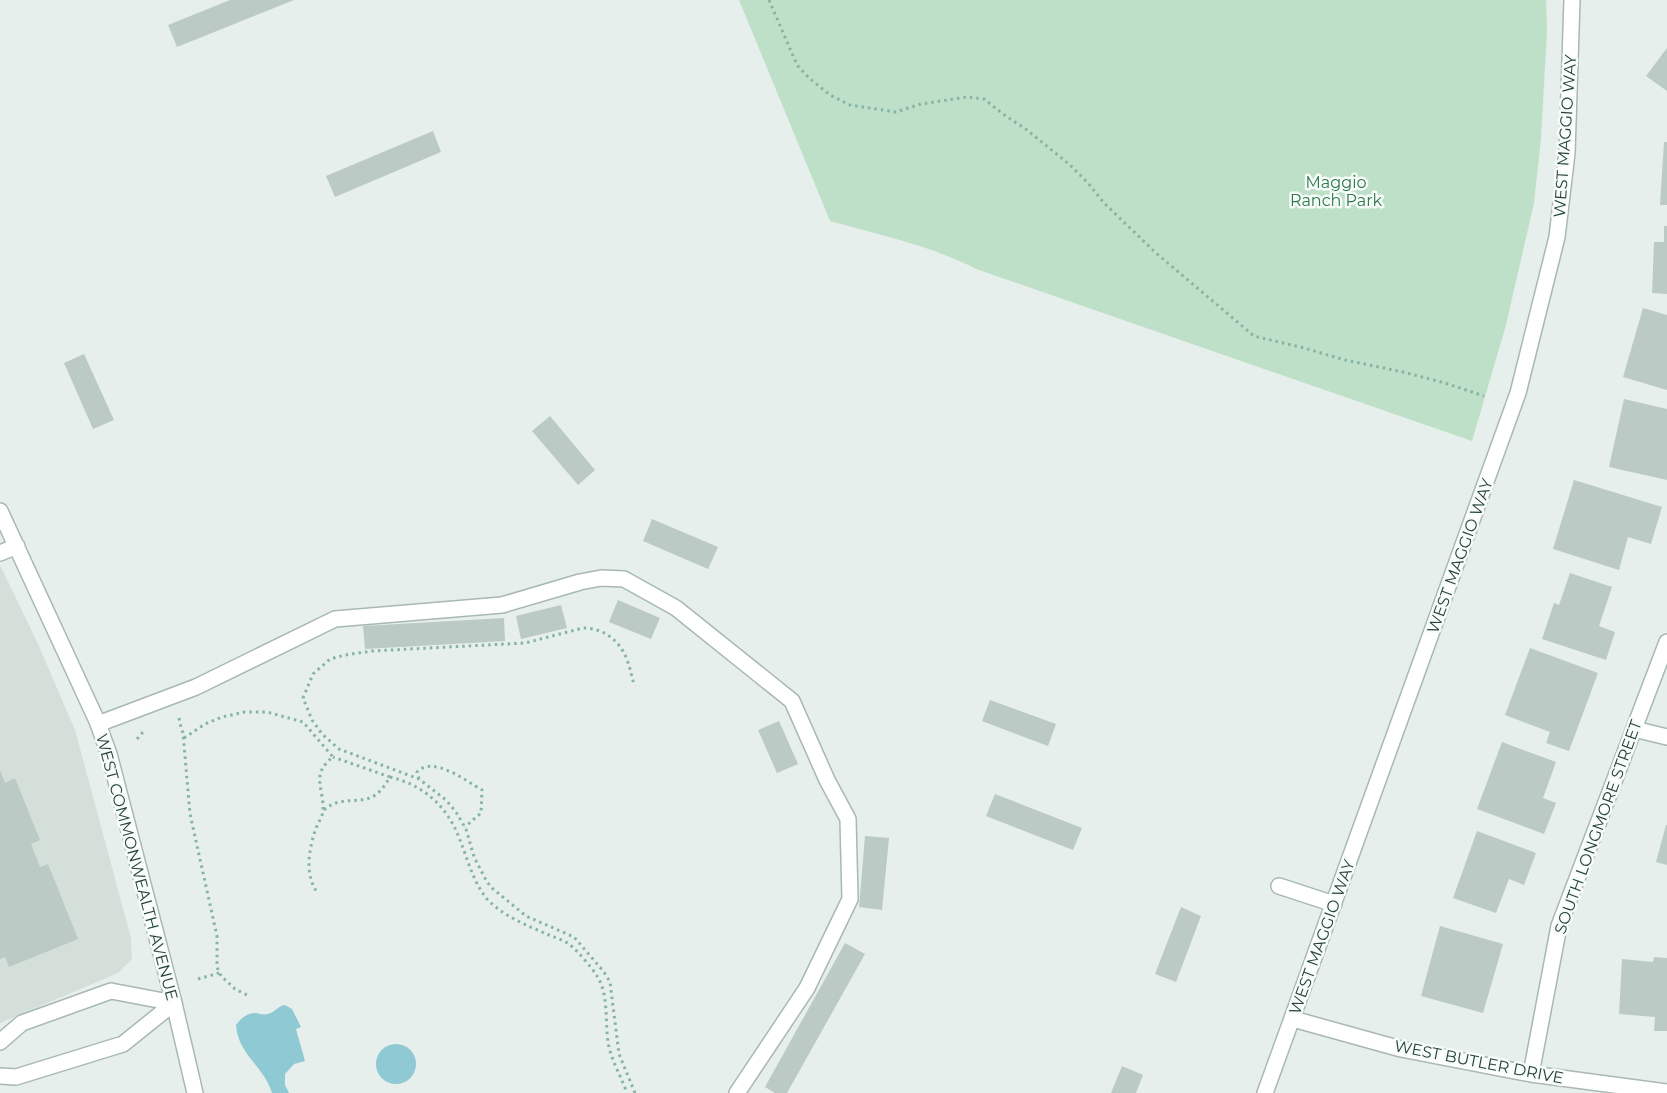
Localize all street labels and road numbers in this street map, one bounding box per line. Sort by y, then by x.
street label: WEST MAGGIO WAY [1550,53,1580,218]
street label: WEST MAGGIO WAY [1423,475,1497,636]
street label: SOUTH LONGMORE STREET [1550,717,1646,937]
street label: WEST COMMONWEALTH AVENUE [92,732,182,1002]
street label: WEST MAGGIO WAY [1285,856,1359,1017]
street label: WEST BUTLER DRIVE [1393,1036,1565,1088]

